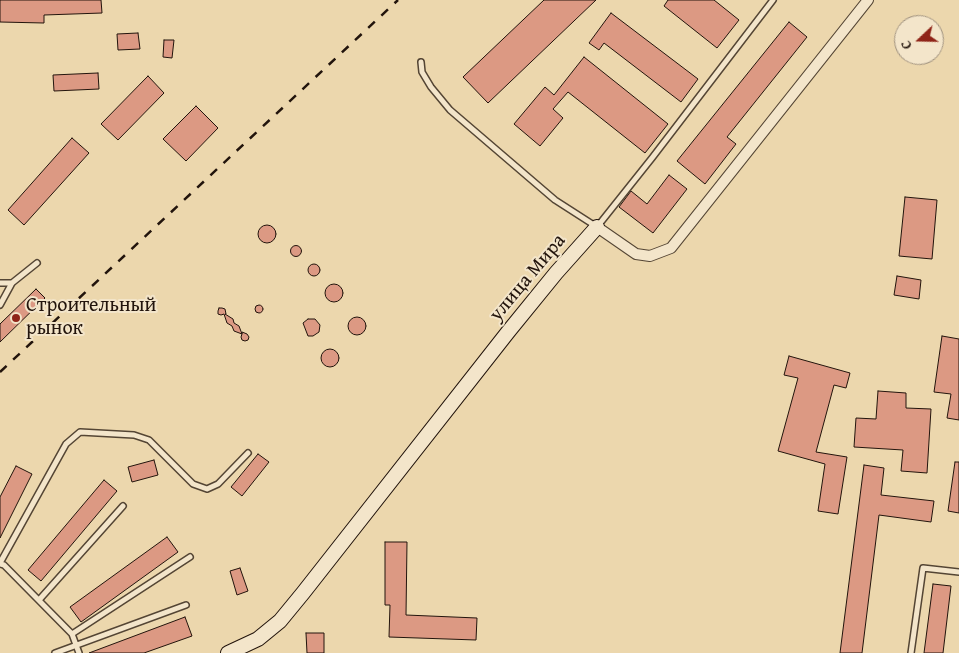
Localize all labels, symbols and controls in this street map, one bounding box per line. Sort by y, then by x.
north arrow [894,15,944,65]
text: С [895,38,917,52]
street label: улица Мира [485,230,571,326]
place label: Строительный рынок [26,294,156,341]
marker: Строительный рынок [10,312,22,324]

